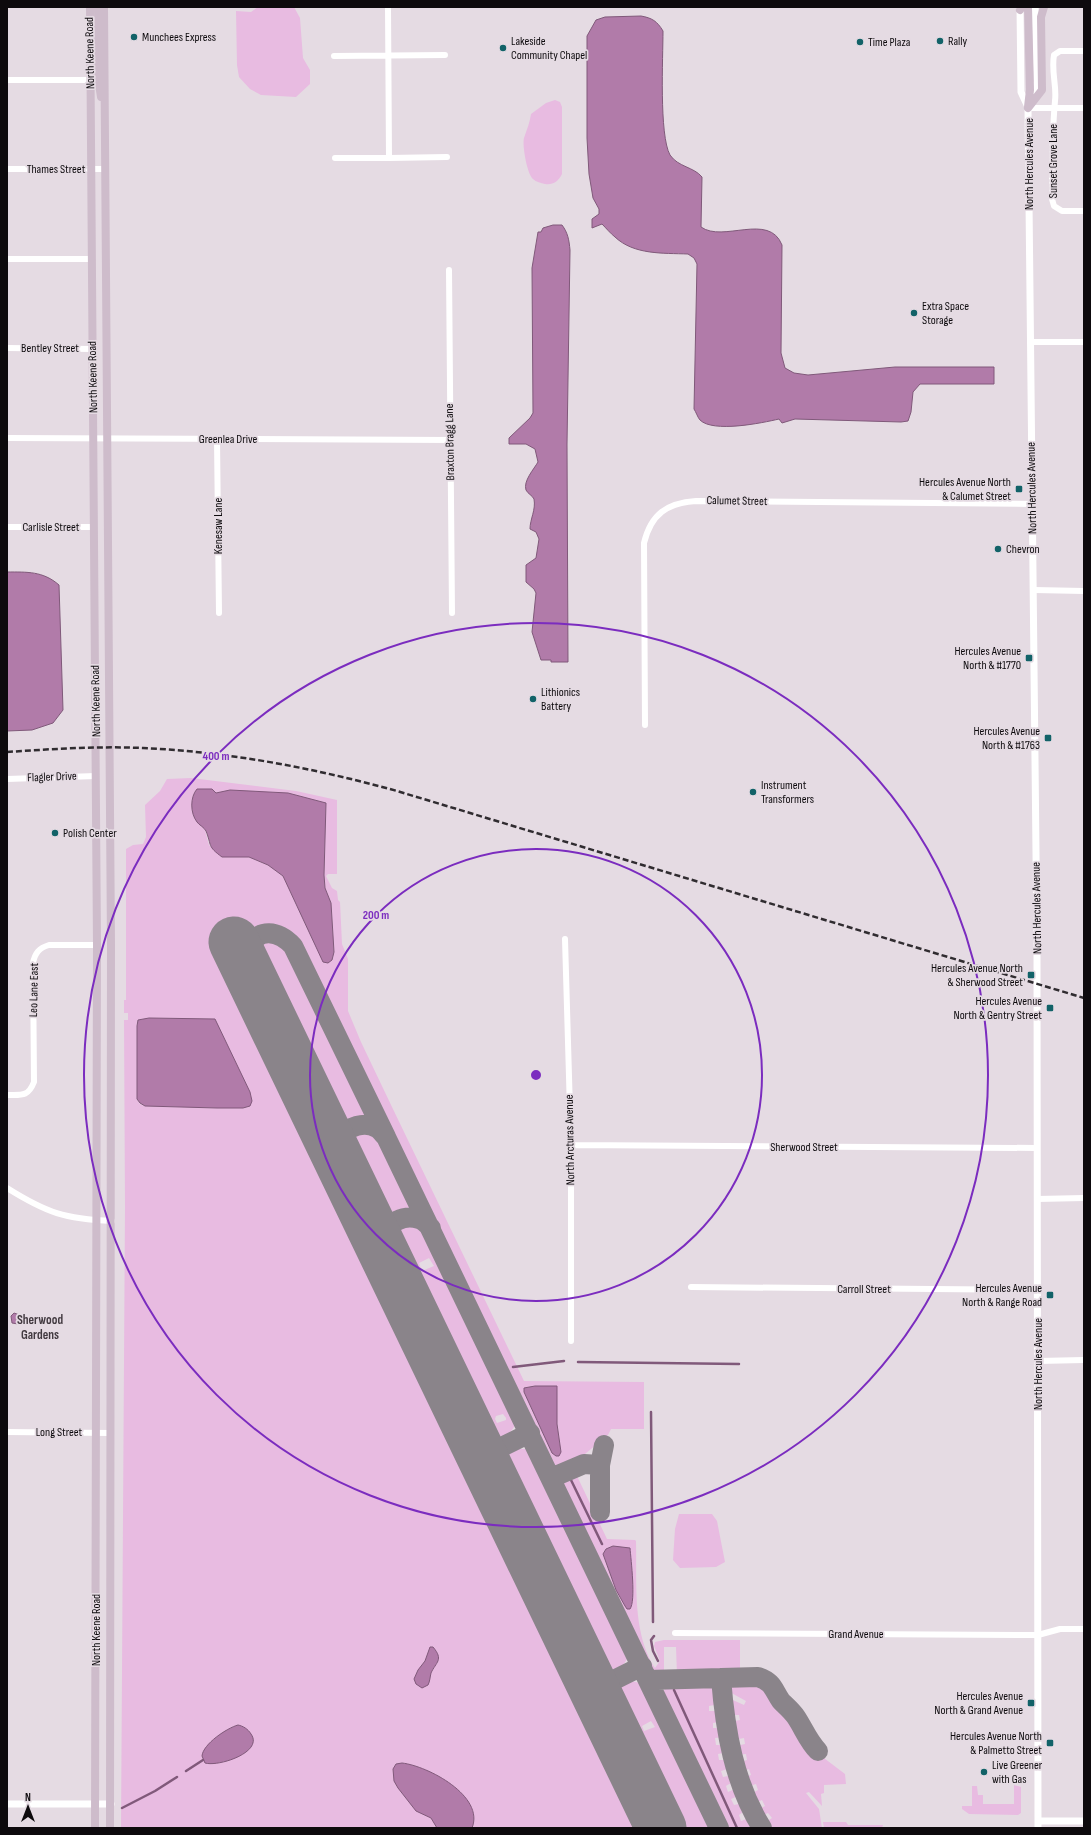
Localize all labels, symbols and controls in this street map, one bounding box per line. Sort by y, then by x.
street label: North Keene Road [82,17,98,89]
place label: Munchees Express [142,30,216,45]
marker: Munchees Express [129,32,139,42]
place label: Lakeside Community Chapel [511,34,587,63]
place label: Rally [948,34,967,49]
place label: Time Plaza [868,35,911,50]
marker: Rally [935,36,945,46]
marker: Time Plaza [855,37,865,47]
marker: Lakeside Community Chapel [498,43,508,53]
street label: North Hercules Avenue [1022,118,1037,210]
street label: Sunset Grove Lane [1046,124,1061,198]
street label: Thames Street [27,162,86,177]
place label: Extra Space Storage [922,299,969,328]
marker: Extra Space Storage [909,308,919,318]
street label: Bentley Street [21,341,79,356]
street label: North Keene Road [85,341,101,413]
street label: Braxton Bragg Lane [442,403,458,481]
street label: Greenlea Drive [199,432,257,447]
street label: North Hercules Avenue [1024,442,1040,534]
place label: Hercules Avenue North & Calumet Street [919,475,1011,504]
marker: Hercules Avenue North & Calumet Street [1014,484,1024,494]
street label: Calumet Street [706,493,768,509]
street label: Kenesaw Lane [211,498,226,554]
street label: Carlisle Street [23,520,80,535]
place label: Chevron [1006,542,1040,557]
marker: Chevron [993,544,1003,554]
place label: Hercules Avenue North & #1770 [954,644,1021,673]
marker: Hercules Avenue North & #1770 [1024,653,1034,663]
street label: North Keene Road [88,665,104,737]
place label: Lithionics Battery [541,685,580,714]
marker: Lithionics Battery [528,694,538,704]
place label: Hercules Avenue North & #1763 [973,724,1040,753]
marker: Hercules Avenue North & #1763 [1043,733,1053,743]
text: 400 m [203,749,229,764]
street label: Flagler Drive [27,769,77,785]
place label: Instrument Transformers [761,778,814,807]
marker: Instrument Transformers [748,787,758,797]
place label: Polish Center [63,826,117,841]
marker: Polish Center [50,828,60,838]
street label: North Hercules Avenue [1029,862,1045,954]
text: 200 m [363,908,389,923]
place label: Hercules Avenue North & Sherwood Street [931,961,1023,990]
street label: Leo Lane East [26,962,42,1017]
marker: Hercules Avenue North & Sherwood Street [1026,970,1036,980]
place label: Hercules Avenue North & Gentry Street [954,994,1042,1023]
marker: Hercules Avenue North & Gentry Street [1045,1003,1055,1013]
centre of rings [529,1068,543,1082]
street label: North Arcturas Avenue [562,1094,578,1186]
street label: Sherwood Street [770,1140,838,1155]
place label: Hercules Avenue North & Range Road [962,1281,1042,1310]
street label: Carroll Street [837,1282,891,1297]
marker: Hercules Avenue North & Range Road [1045,1290,1055,1300]
district label: Sherwood Gardens [17,1312,63,1343]
street label: North Hercules Avenue [1031,1318,1046,1410]
street label: Long Street [36,1425,83,1440]
street label: North Keene Road [89,1594,104,1666]
street label: Grand Avenue [828,1627,884,1642]
place label: Hercules Avenue North & Grand Avenue [934,1689,1023,1718]
marker: Hercules Avenue North & Grand Avenue [1026,1698,1036,1708]
place label: Hercules Avenue North & Palmetto Street [950,1729,1042,1758]
marker: Hercules Avenue North & Palmetto Street [1045,1738,1055,1748]
place label: Live Greener with Gas [992,1758,1043,1787]
marker: Live Greener with Gas [979,1767,989,1777]
north arrow [8,1787,48,1827]
text: N [25,1791,31,1804]

